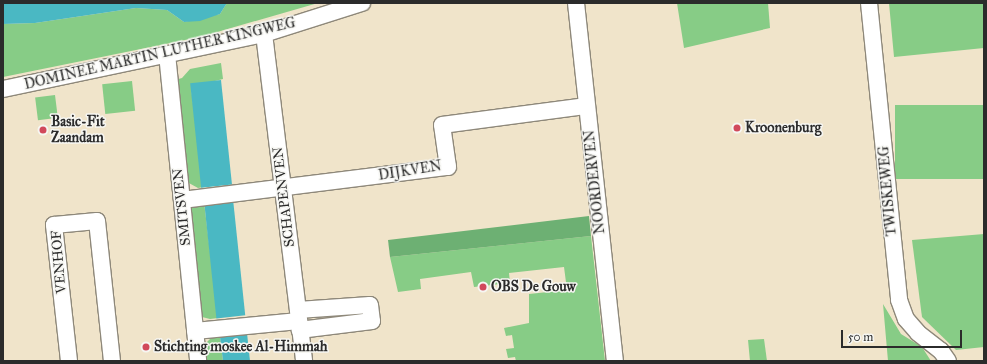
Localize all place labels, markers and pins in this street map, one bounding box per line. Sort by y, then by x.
place label: Basic-Fit Zaandam [51,114,105,146]
place label: Kroonenburg [745,120,821,136]
marker: Kroonenburg [732,123,742,133]
marker: Basic-Fit Zaandam [38,125,48,135]
place label: OBS De Gouw [491,279,576,295]
marker: OBS De Gouw [478,282,488,292]
place label: Stichting moskee Al-Himmah [154,339,327,355]
marker: Stichting moskee Al-Himmah [141,342,151,352]

